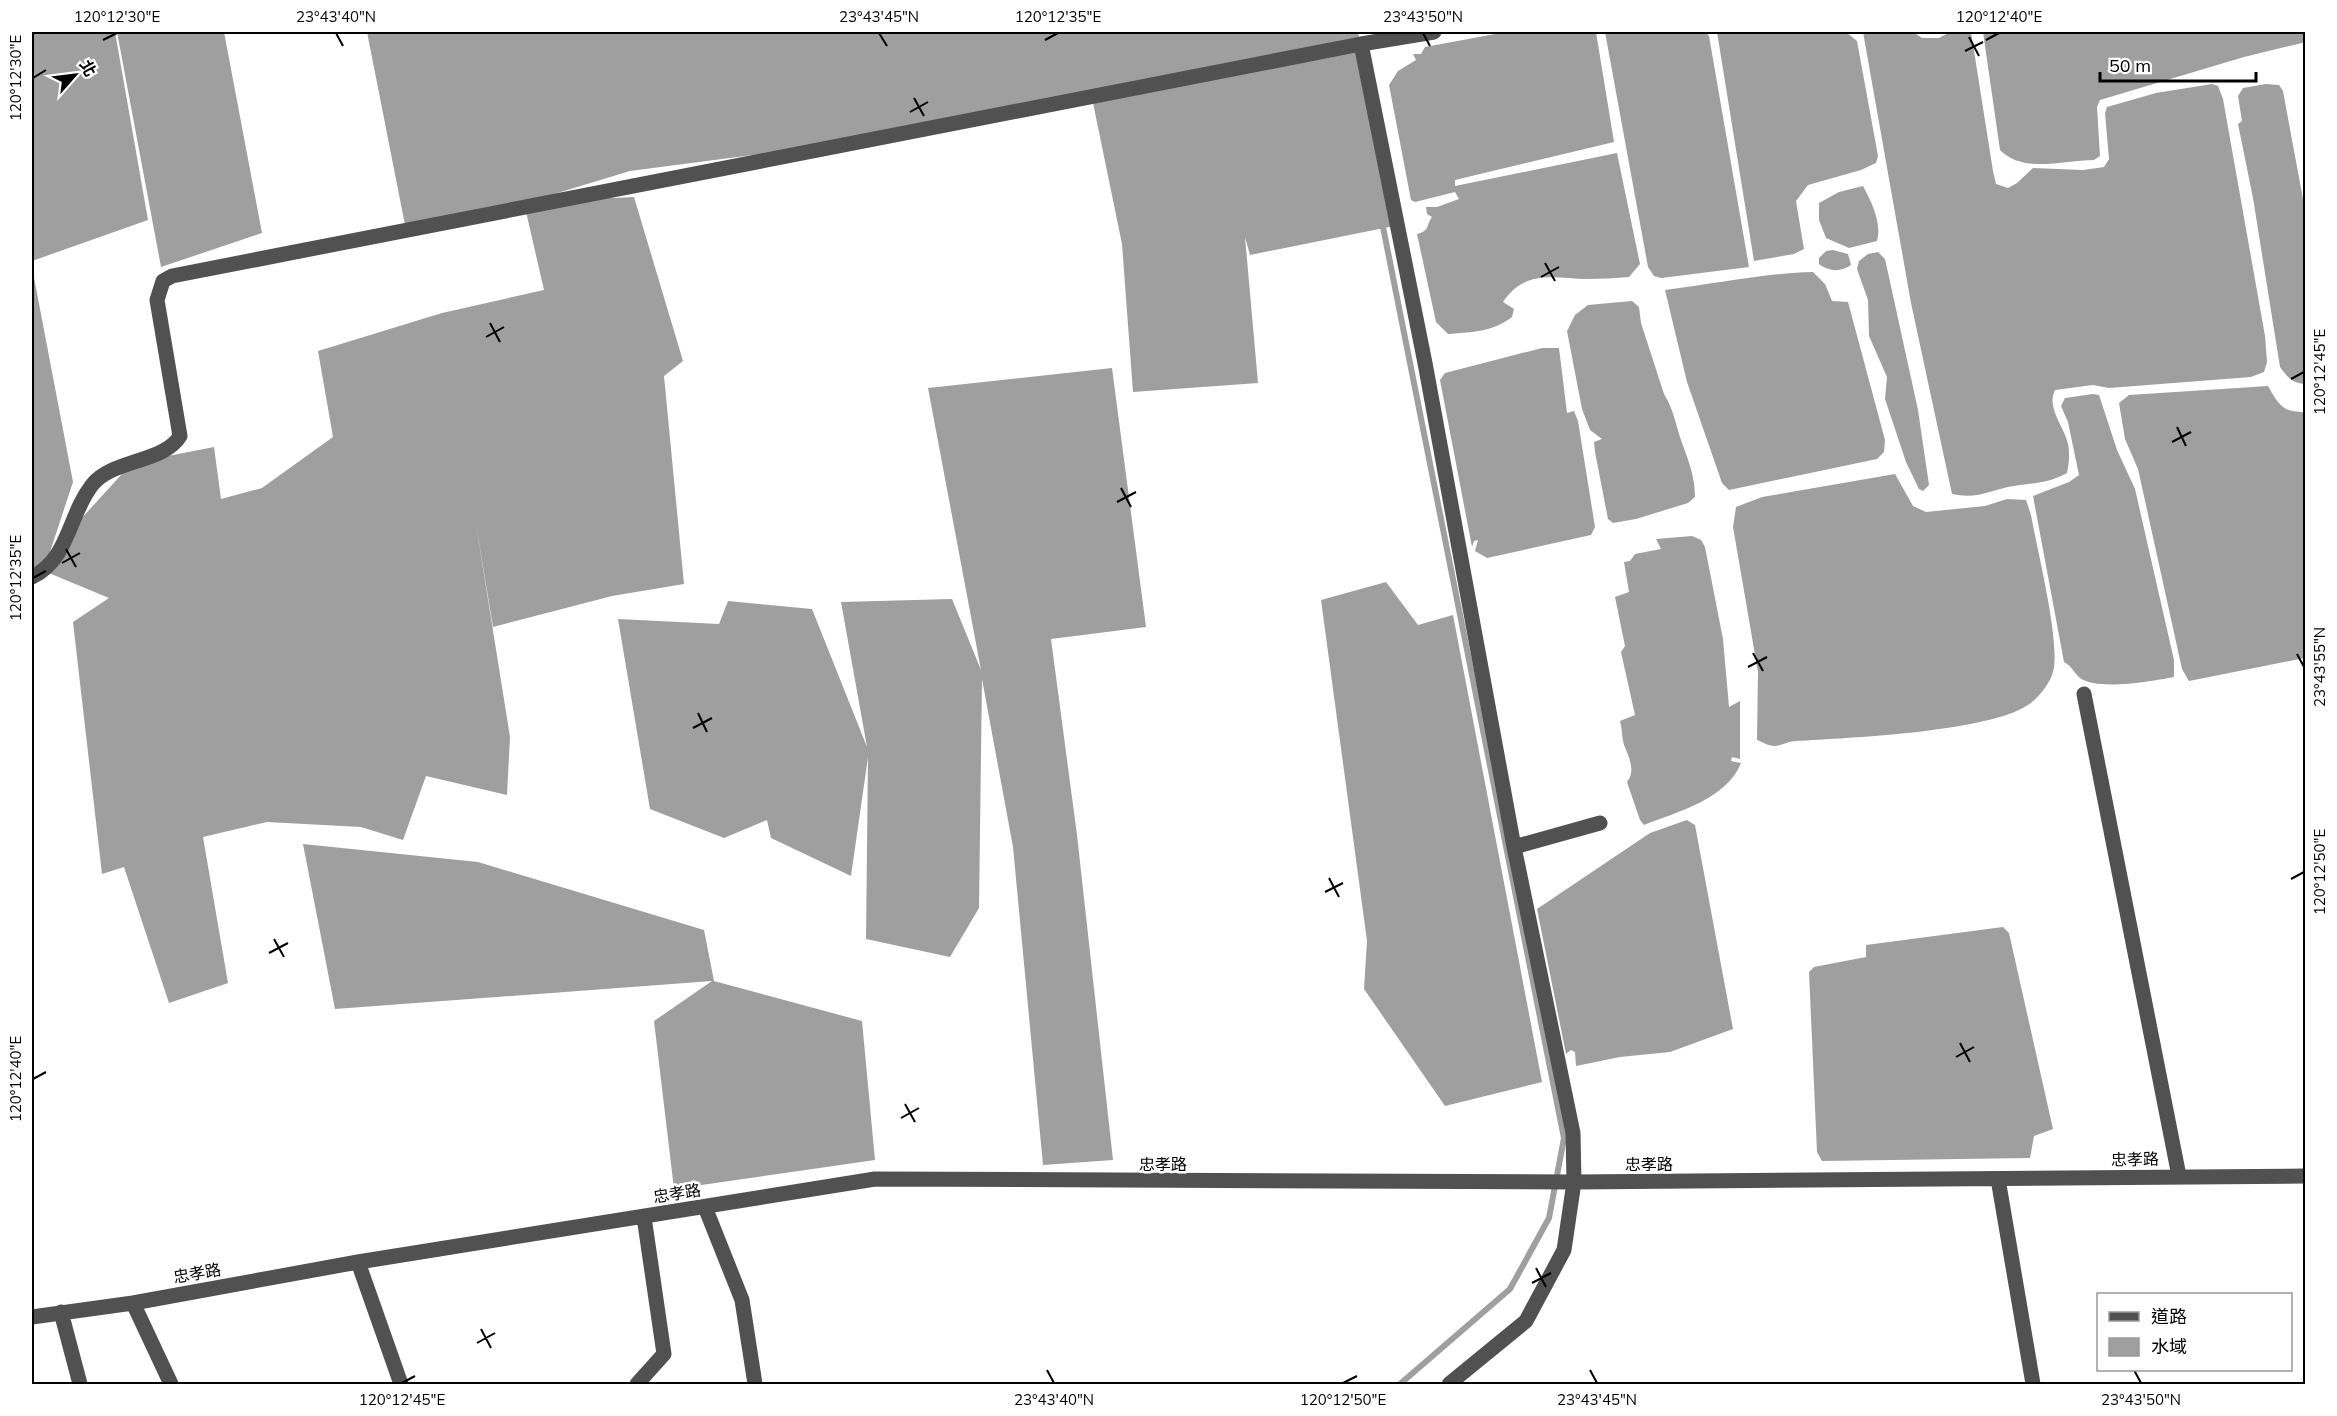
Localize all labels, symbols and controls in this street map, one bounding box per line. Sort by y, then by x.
text: 120°12'30"E [74,7,160,26]
text: 23°43'40"N [296,7,376,26]
text: 23°43'45"N [839,7,919,26]
text: 120°12'35"E [1015,7,1101,26]
text: 23°43'50"N [1383,7,1463,26]
text: 120°12'40"E [1956,7,2042,26]
text: 120°12'30"E [6,35,25,121]
north arrow [45,45,105,105]
scale bar [2100,45,2256,83]
text: 50 m [2109,54,2151,77]
text: 北 [76,56,101,80]
text: 120°12'45"E [2310,329,2329,415]
text: 120°12'35"E [6,535,25,621]
text: 23°43'55"N [2310,627,2329,707]
text: 120°12'50"E [2310,829,2329,915]
text: 120°12'40"E [6,1036,25,1122]
street label: 忠孝路 [2111,1149,2159,1169]
street label: 忠孝路 [1139,1154,1187,1174]
street label: 忠孝路 [1625,1154,1673,1174]
street label: 忠孝路 [652,1179,702,1207]
street label: 忠孝路 [172,1259,222,1287]
legend [2097,1293,2292,1371]
text: 道路 [2151,1305,2187,1328]
text: 水域 [2151,1335,2187,1358]
text: 120°12'45"E [359,1390,445,1409]
text: 23°43'40"N [1014,1390,1094,1409]
text: 120°12'50"E [1300,1390,1386,1409]
text: 23°43'45"N [1557,1390,1637,1409]
text: 23°43'50"N [2101,1390,2181,1409]

